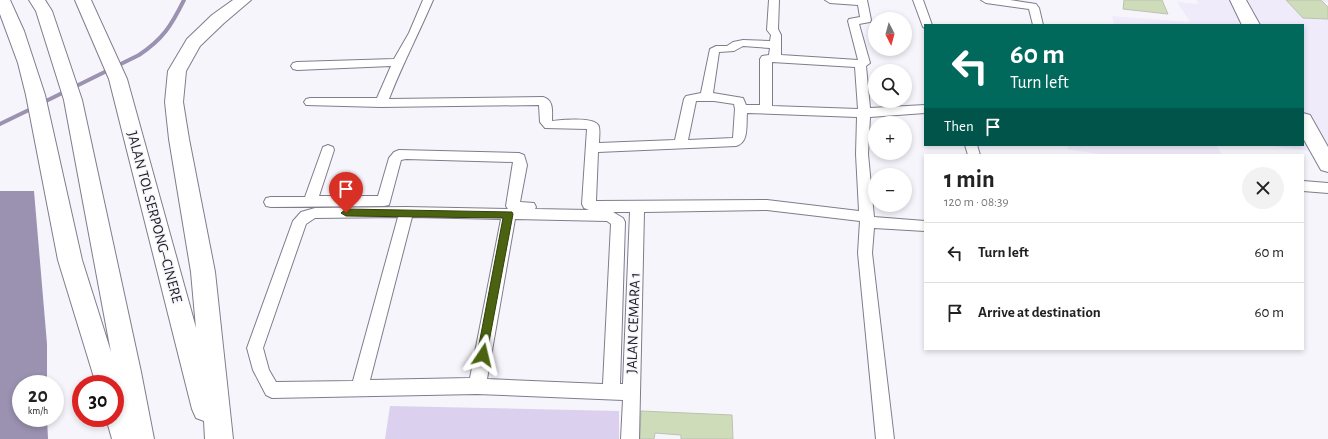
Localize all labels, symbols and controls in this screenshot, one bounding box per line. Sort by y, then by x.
north arrow [868,12,912,56]
map controls [868,12,912,212]
icon: left [944,40,996,92]
text: 60 m [1010,41,1065,69]
button: search [868,64,912,108]
text: Turn left [1010,74,1069,92]
button: + [868,116,912,160]
icon: arrive [982,116,1004,138]
text: Then [944,119,974,134]
street label: JALAN TOL SERPONG–CINERE [124,130,185,305]
button: close [1242,167,1284,209]
button: − [868,168,912,212]
text: 1 min [944,168,995,192]
pin [329,172,363,213]
icon: arrive [335,178,357,200]
text: 120 m · 08:39 [944,196,1009,209]
icon: left [944,242,966,264]
text: Turn left [978,245,1029,260]
text: 60 m [1255,245,1284,260]
street label: JALAN CEMARA 1 [624,272,643,374]
icon: arrive [944,302,966,324]
text: Arrive at destination [978,305,1101,320]
text: 60 m [1255,305,1284,320]
position arrow [462,334,504,376]
speed limit sign: 30 [72,375,124,427]
text: 20 [28,386,48,406]
text: km/h [28,406,48,416]

